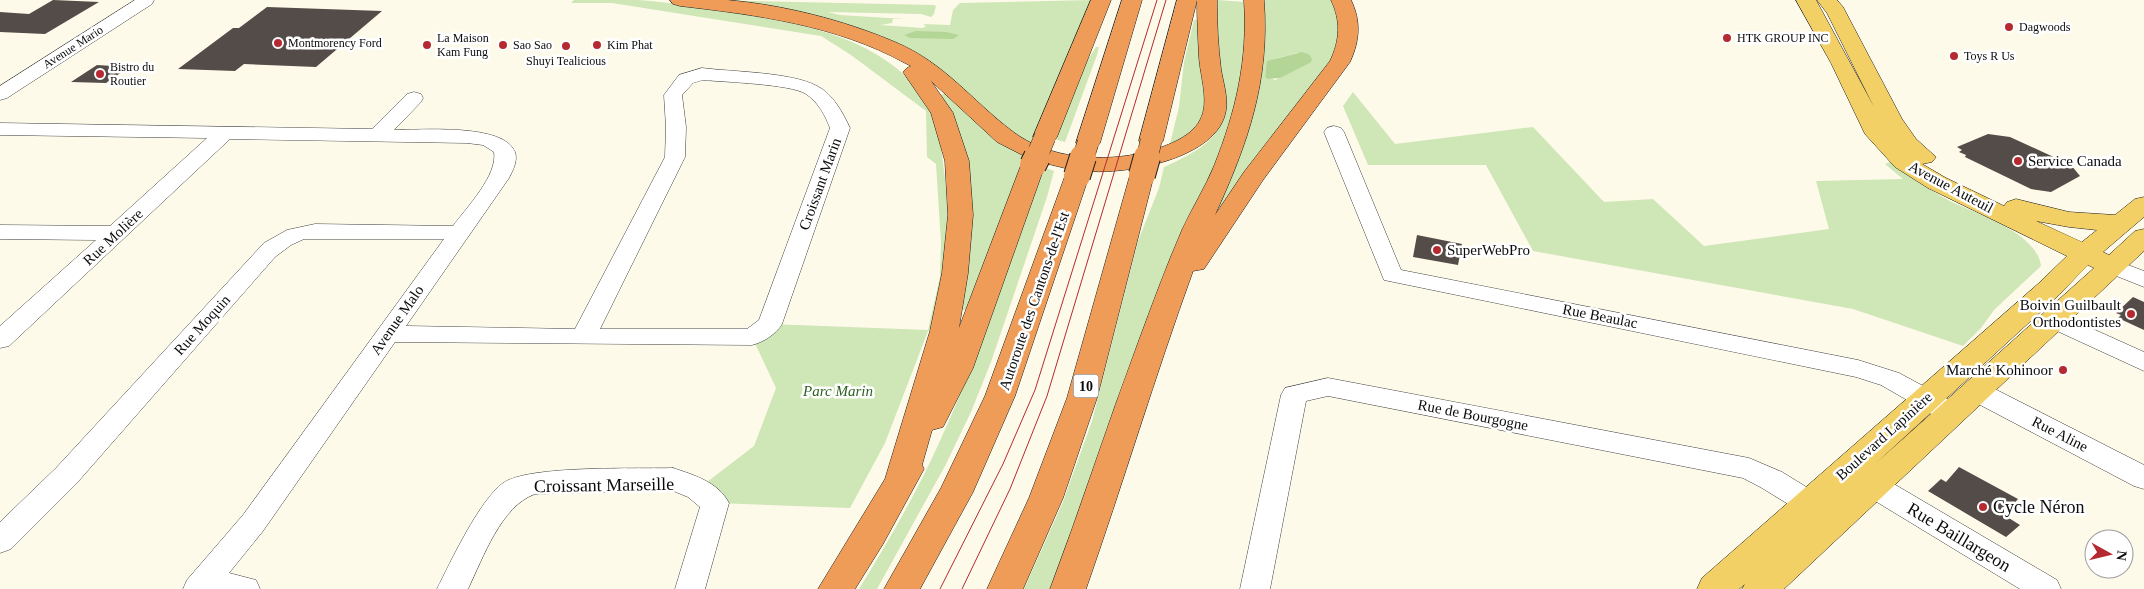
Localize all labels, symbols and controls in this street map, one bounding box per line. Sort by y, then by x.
place label: Dagwoods [2019,20,2071,34]
marker: Dagwoods [2003,21,2015,33]
street label: Avenue Mario [40,22,106,72]
place label: La Maison Kam Fung [437,31,489,59]
place label: HTK GROUP INC [1737,31,1829,45]
marker: HTK GROUP INC [1721,32,1733,44]
place label: Montmorency Ford [288,36,382,50]
marker: Montmorency Ford [272,37,284,49]
place label: Sao Sao [513,38,552,52]
place label: Kim Phat [607,38,653,52]
marker: La Maison Kam Fung [421,39,433,51]
marker: Sao Sao [497,39,509,51]
marker: Kim Phat [591,39,603,51]
marker: Shuyi Tealicious [560,40,572,52]
place label: Toys R Us [1964,49,2015,63]
marker: Toys R Us [1948,50,1960,62]
place label: Shuyi Tealicious [526,54,606,68]
place label: Bistro du Routier [110,60,154,88]
marker: Bistro du Routier [94,68,106,80]
street label: Croissant Marin [796,135,844,232]
place label: Service Canada [2028,153,2122,169]
marker: Service Canada [2012,155,2024,167]
street label: Avenue Auteuil [1906,158,1996,216]
street label: Rue Molière [80,205,146,269]
street label: Autoroute des Cantons-de-l'Est [996,209,1072,392]
place label: SuperWebPro [1447,242,1530,258]
marker: SuperWebPro [1431,244,1443,256]
street label: Avenue Malo [367,282,427,358]
street label: Rue Moquin [171,291,234,358]
place label: Boivin Guilbault Orthodontistes [2020,297,2122,330]
street label: Rue Beaulac [1561,301,1639,331]
marker: Boivin Guilbault Orthodontistes [2125,308,2137,320]
place label: Marché Kohinoor [1946,362,2053,378]
marker: Marché Kohinoor [2057,364,2069,376]
road number: 10 [1074,374,1098,398]
park label: Parc Marin [802,383,873,399]
street label: Boulevard Lapinière [1833,388,1936,483]
street label: Rue de Bourgogne [1416,396,1530,434]
street label: Rue Aline [2029,413,2091,455]
street label: Croissant Marseille [534,474,674,496]
place label: Cycle Néron [1993,497,2084,517]
street label: Rue Baillargeon [1904,498,2014,576]
marker: Cycle Néron [1977,501,1989,513]
north arrow [2084,529,2134,579]
text: N [2113,550,2130,562]

